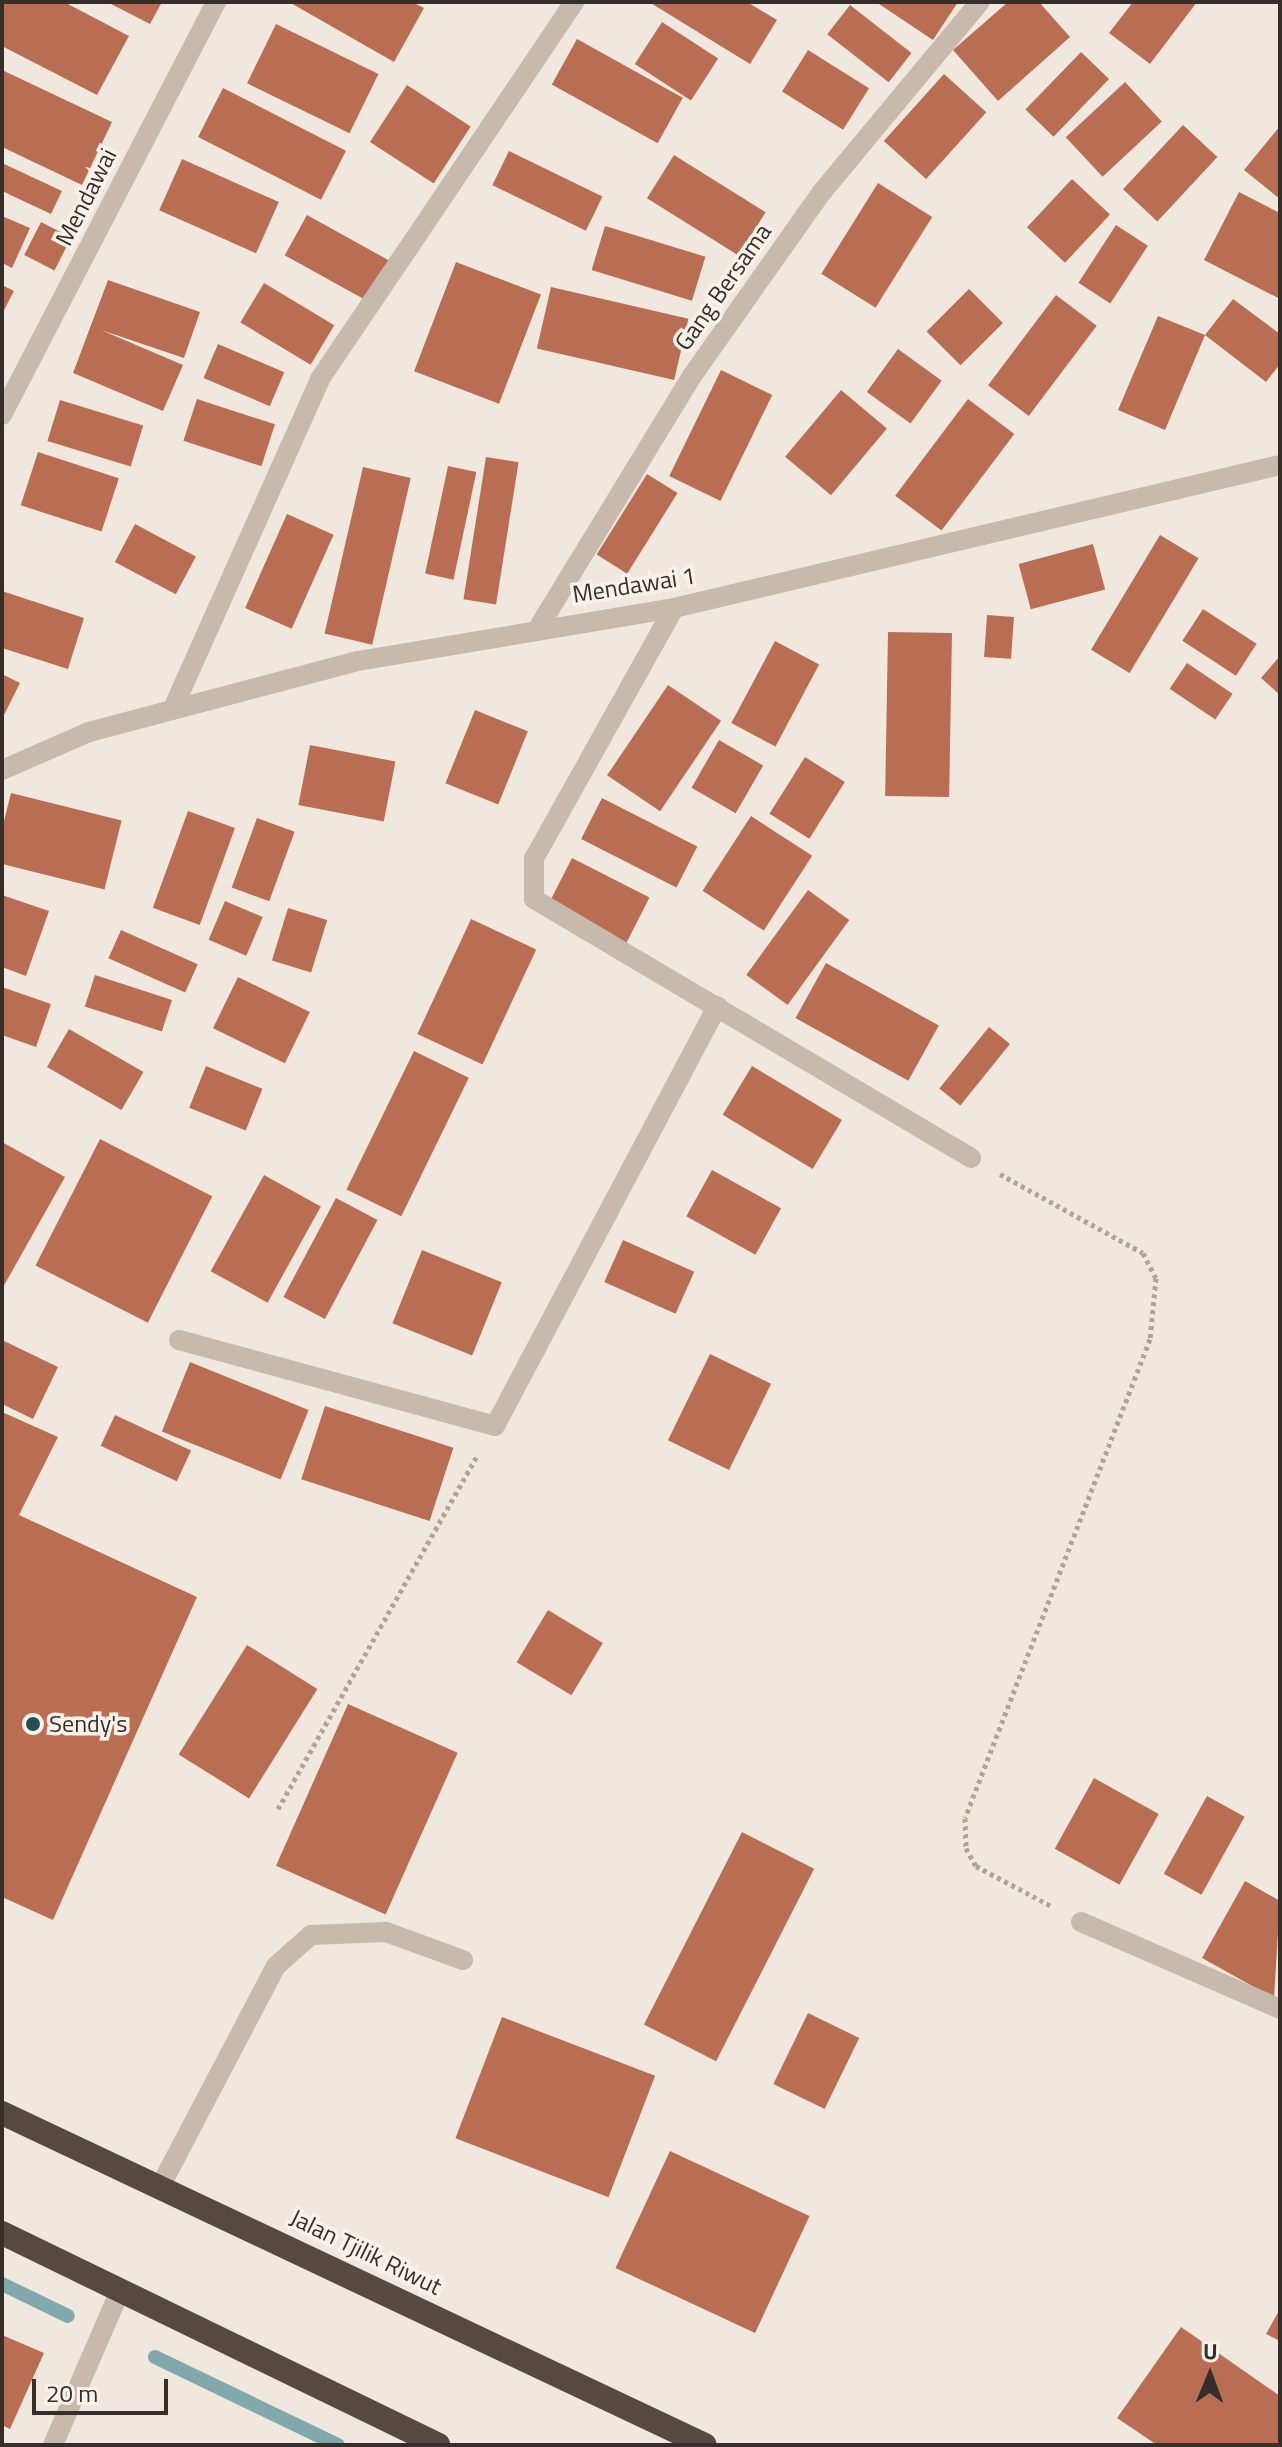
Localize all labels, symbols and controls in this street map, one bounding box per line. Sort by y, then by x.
street label: Mendawai [49,144,123,250]
street label: Gang Bersama [669,218,777,356]
street label: Mendawai 1 [571,561,697,609]
place label: Sendy's [49,1710,127,1738]
marker: Sendy's [24,1715,42,1733]
street label: Jalan Tjilik Riwut [286,2203,446,2301]
text: U [1203,2334,1218,2368]
north arrow [1170,2335,1250,2415]
scale bar [36,2363,172,2413]
text: 20 m [46,2375,98,2411]

